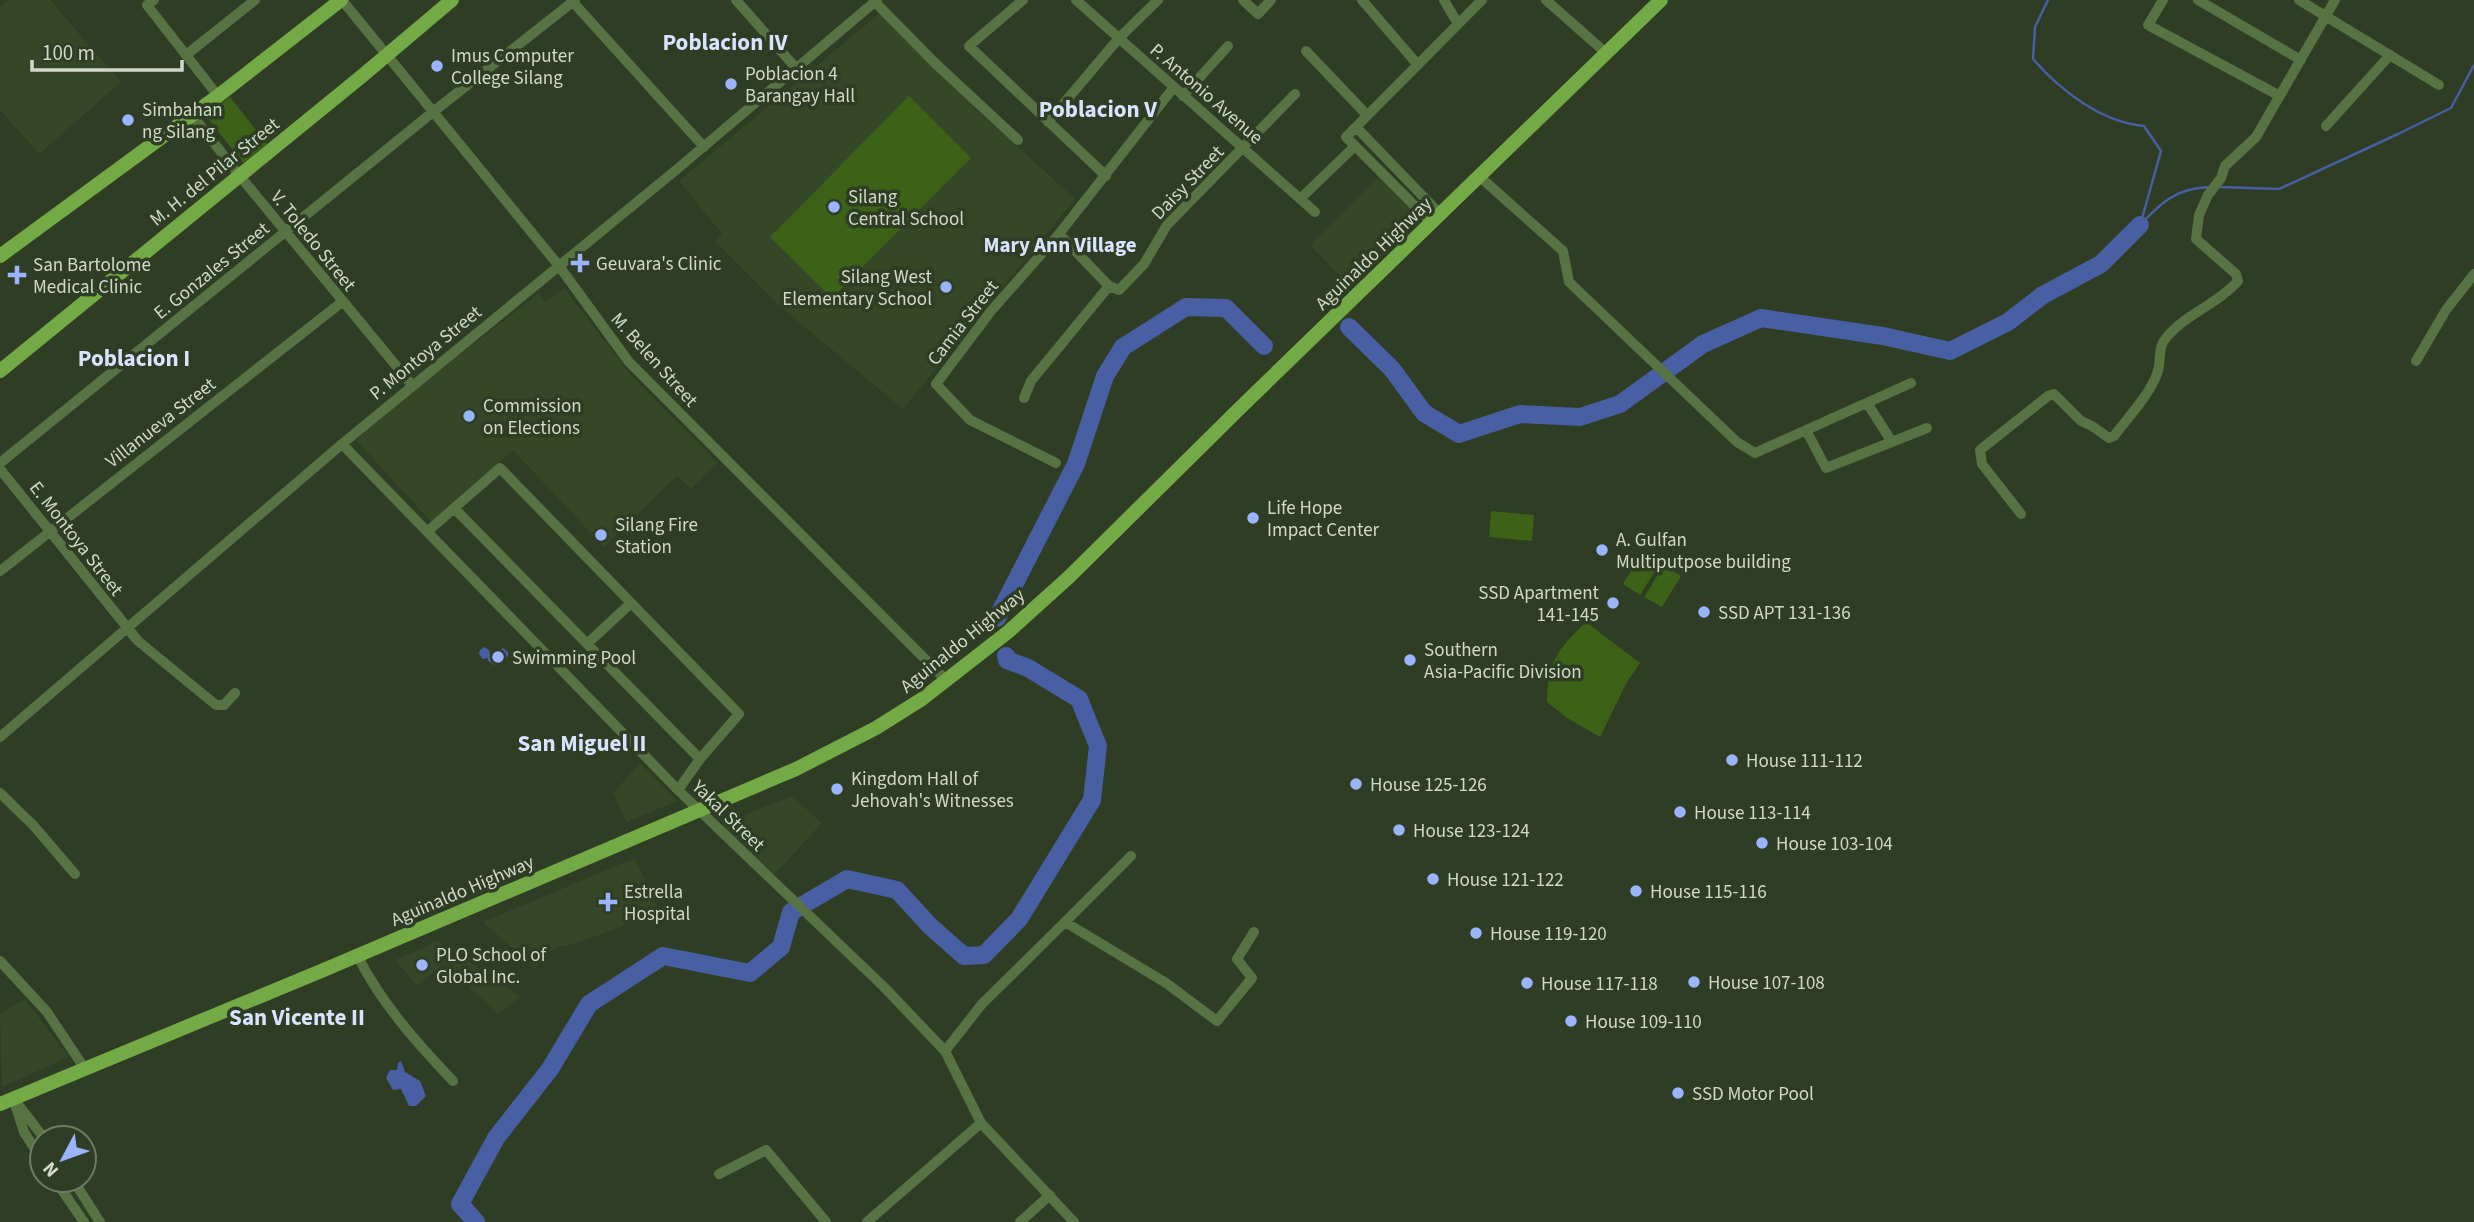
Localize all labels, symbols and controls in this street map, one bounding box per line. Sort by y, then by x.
district label: Poblacion IV [662,26,788,59]
scale bar [32,28,182,72]
street label: P. Antonio Avenue [1144,37,1268,151]
text: 100 m [42,38,95,68]
place label: Imus Computer College Silang [451,43,574,92]
marker: Imus Computer College Silang [429,58,445,74]
place label: Poblacion 4 Barangay Hall [745,61,855,110]
marker: Poblacion 4 Barangay Hall [723,76,739,92]
district label: Poblacion V [1039,93,1157,126]
place label: Simbahan ng Silang [142,97,223,146]
street label: M. H. del Pilar Street [144,111,286,233]
marker: Simbahan ng Silang [120,112,136,128]
street label: Daisy Street [1146,139,1231,226]
place label: Silang Central School [848,184,964,233]
street label: V. Toledo Street [264,185,362,298]
street label: Aguinaldo Highway [1310,191,1439,317]
marker: Silang Central School [826,199,842,215]
street label: E. Gonzales Street [148,216,276,326]
district label: Mary Ann Village [983,230,1137,260]
place label: Geuvara's Clinic [596,251,722,278]
place label: San Bartolome Medical Clinic [33,252,151,301]
marker: Geuvara's Clinic [570,253,590,273]
place label: Silang West Elementary School [782,264,933,313]
marker: San Bartolome Medical Clinic [7,265,27,285]
street label: Camia Street [921,274,1006,371]
marker: Silang West Elementary School [938,279,954,295]
street label: P. Montoya Street [364,299,488,407]
street label: M. Belen Street [604,307,704,414]
district label: Poblacion I [78,342,190,375]
street label: Villanueva Street [100,371,222,475]
place label: Commission on Elections [483,393,582,442]
marker: Commission on Elections [461,408,477,424]
street label: E. Montoya Street [22,476,130,602]
place label: Life Hope Impact Center [1267,495,1380,544]
marker: Life Hope Impact Center [1245,510,1261,526]
place label: Silang Fire Station [615,512,698,561]
marker: Silang Fire Station [593,527,609,543]
place label: A. Gulfan Multiputpose building [1616,527,1791,576]
marker: A. Gulfan Multiputpose building [1594,542,1610,558]
place label: SSD Apartment 141-145 [1478,580,1600,629]
street label: Aguinaldo Highway [895,582,1031,700]
marker: SSD Apartment 141-145 [1605,595,1621,611]
place label: SSD APT 131-136 [1718,600,1851,627]
marker: SSD APT 131-136 [1696,604,1712,620]
place label: Southern Asia-Pacific Division [1424,637,1582,686]
place label: Swimming Pool [512,645,636,672]
marker: Swimming Pool [490,649,506,665]
marker: Southern Asia-Pacific Division [1402,652,1418,668]
district label: San Miguel II [518,727,646,760]
place label: House 111-112 [1746,748,1863,775]
marker: House 111-112 [1724,752,1740,768]
place label: Kingdom Hall of Jehovah's Witnesses [851,766,1014,815]
place label: House 125-126 [1370,772,1487,799]
street label: Yakal Street [685,774,771,858]
marker: House 125-126 [1348,776,1364,792]
marker: Kingdom Hall of Jehovah's Witnesses [829,781,845,797]
place label: House 113-114 [1694,800,1811,827]
marker: House 113-114 [1672,804,1688,820]
place label: House 123-124 [1413,818,1530,845]
marker: House 123-124 [1391,822,1407,838]
place label: House 103-104 [1776,831,1893,858]
marker: House 103-104 [1754,835,1770,851]
street label: Aguinaldo Highway [387,849,539,934]
place label: House 121-122 [1447,867,1564,894]
marker: House 121-122 [1425,871,1441,887]
place label: Estrella Hospital [624,879,690,928]
place label: House 115-116 [1650,879,1767,906]
marker: House 115-116 [1628,883,1644,899]
marker: Estrella Hospital [598,892,618,912]
place label: House 119-120 [1490,921,1607,948]
marker: House 119-120 [1468,925,1484,941]
place label: PLO School of Global Inc. [436,942,548,991]
marker: PLO School of Global Inc. [414,957,430,973]
place label: House 107-108 [1708,970,1825,997]
place label: House 117-118 [1541,971,1658,998]
marker: House 107-108 [1686,974,1702,990]
marker: House 117-118 [1519,975,1535,991]
district label: San Vicente II [229,1001,365,1034]
place label: House 109-110 [1585,1009,1702,1036]
marker: House 109-110 [1563,1013,1579,1029]
place label: SSD Motor Pool [1692,1081,1814,1108]
marker: SSD Motor Pool [1670,1085,1686,1101]
north arrow [28,1124,98,1194]
text: N [37,1156,66,1183]

